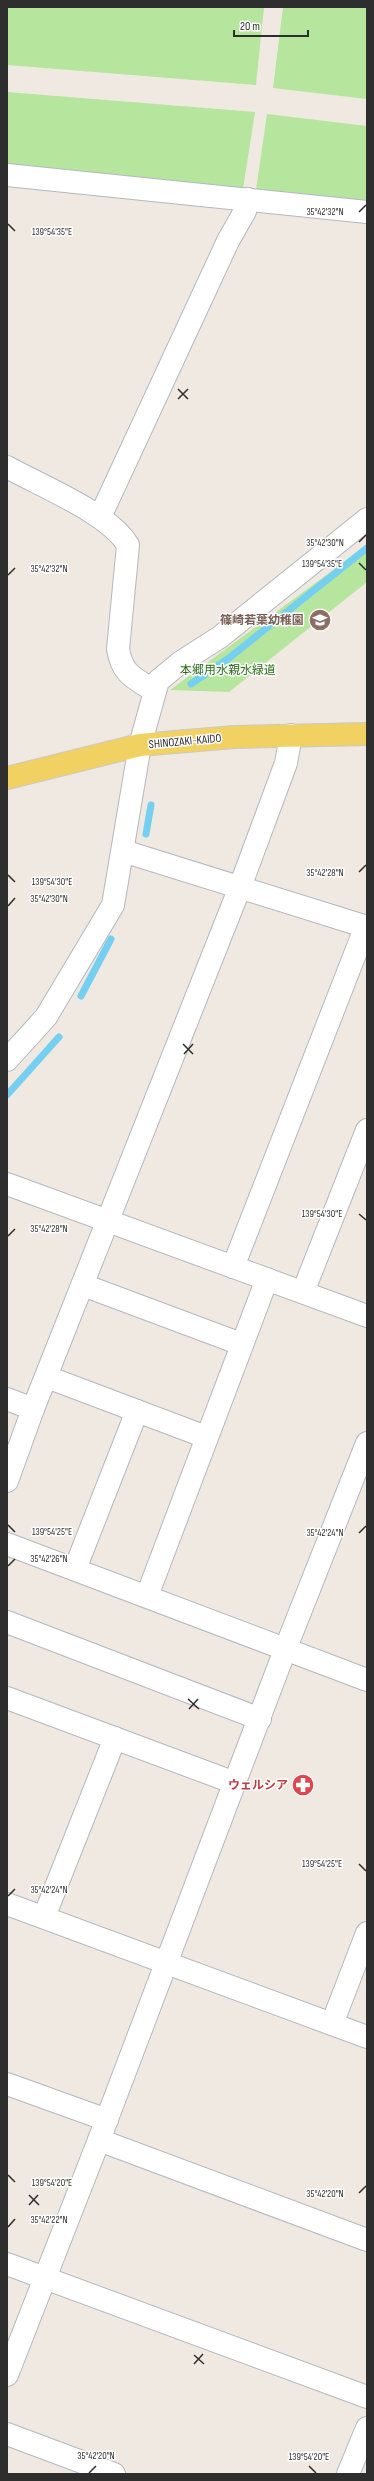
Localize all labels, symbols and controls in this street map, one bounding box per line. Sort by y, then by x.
scale bar [234,12,308,38]
text: 20 m [240,19,260,34]
text: 35°42'32"N [306,206,344,218]
text: 139°54'35"E [32,226,72,238]
text: 35°42'30"N [306,537,344,549]
text: 139°54'35"E [302,558,342,570]
text: 35°42'32"N [30,563,68,575]
school or university icon: 篠崎若葉幼稚園 [307,607,333,633]
place label: 篠崎若葉幼稚園 [220,613,304,628]
park label: 本郷用水親水緑道 [180,663,276,678]
street label: SHINOZAKI-KAIDO [148,731,222,752]
text: 35°42'28"N [306,867,344,879]
text: 139°54'30"E [32,876,72,888]
text: 35°42'30"N [30,893,68,905]
text: 139°54'30"E [302,1208,342,1220]
text: 35°42'28"N [30,1223,68,1235]
text: 139°54'25"E [32,1526,72,1538]
text: 35°42'24"N [306,1527,344,1539]
text: 35°42'26"N [30,1553,68,1565]
pharmacy icon: ウェルシア [290,1772,316,1798]
place label: ウェルシア [228,1778,288,1793]
text: 139°54'25"E [302,1858,342,1870]
text: 35°42'24"N [30,1884,68,1896]
text: 139°54'20"E [32,2177,72,2189]
text: 35°42'20"N [306,2188,344,2200]
text: 35°42'22"N [30,2214,68,2226]
text: 35°42'20"N [77,2450,115,2462]
text: 139°54'20"E [289,2451,329,2463]

